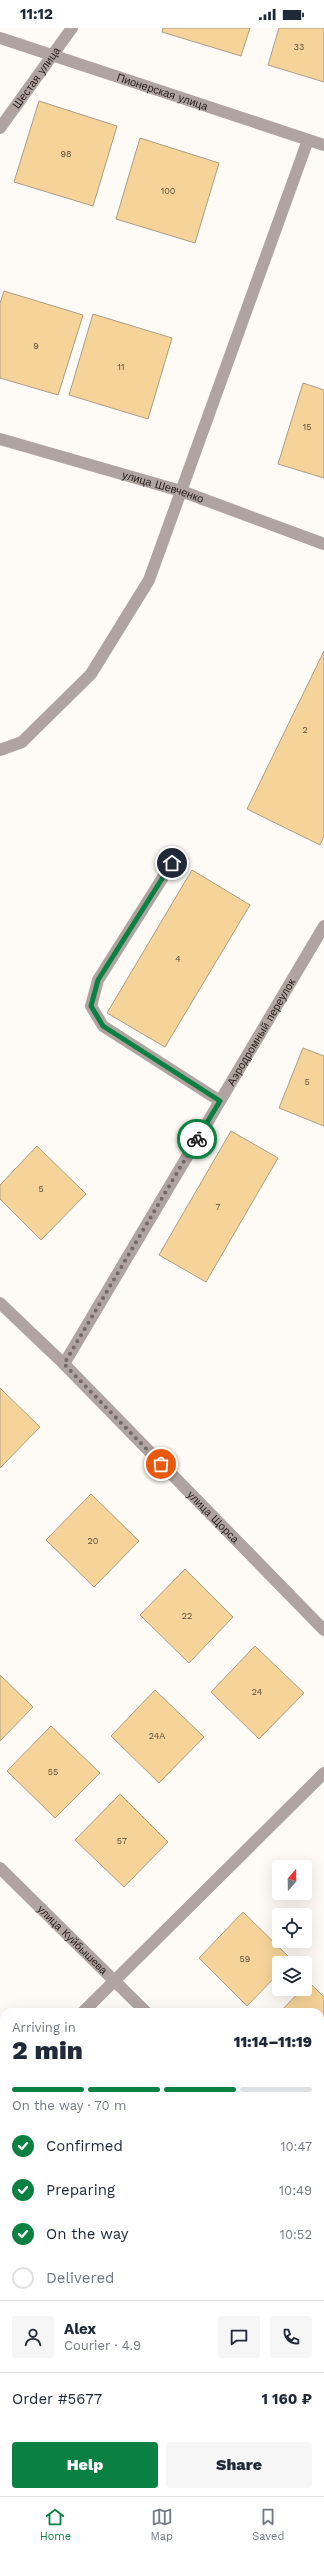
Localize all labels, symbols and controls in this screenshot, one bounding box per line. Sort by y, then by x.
text: 11:12 [20,5,53,23]
house number: 33 [294,42,304,52]
street label: Шестая улица [10,44,63,111]
street label: Пионерская улица [115,71,210,113]
house number: 98 [60,149,72,159]
house number: 100 [161,186,176,196]
house number: 9 [33,341,39,351]
house number: 11 [117,362,125,372]
house number: 15 [303,422,311,432]
street label: улица Шевченко [121,468,206,505]
house number: 2 [302,725,308,735]
pin [155,846,189,880]
icon: home [161,852,183,874]
house number: 4 [175,954,181,964]
street label: Аэродромный переулок [224,976,298,1088]
house number: 5 [304,1077,310,1087]
courier [177,1119,217,1159]
icon: bike [186,1128,208,1150]
house number: 5 [38,1184,44,1194]
house number: 7 [215,1202,221,1212]
pin [144,1447,178,1481]
icon: bag [150,1453,172,1475]
street label: улица Щорса [185,1488,242,1546]
house number: 20 [88,1536,99,1546]
house number: 22 [182,1611,192,1621]
house number: 24 [252,1687,263,1697]
house number: 24А [149,1731,165,1741]
house number: 55 [48,1767,58,1777]
house number: 57 [117,1836,127,1846]
north arrow [272,1860,312,1900]
map controls [272,1860,312,1996]
street label: улица Куйбышева [35,1902,111,1978]
button: locate [272,1908,312,1948]
house number: 59 [240,1954,250,1964]
button: layers [272,1956,312,1996]
text: Arriving in [12,2020,76,2035]
text: 11:14–11:19 [234,2033,312,2051]
text: 2 min [12,2035,83,2065]
text: On the way · 70 m [12,2098,126,2113]
icon: check [12,2135,34,2157]
text: Confirmed [46,2137,123,2155]
text: 10:47 [280,2139,312,2154]
icon: check [12,2179,34,2201]
text: Preparing [46,2181,115,2199]
text: 10:49 [279,2183,312,2198]
icon: check [12,2223,34,2245]
text: On the way [46,2225,128,2243]
text: 10:52 [280,2227,312,2242]
text: Delivered [46,2269,114,2287]
button: person [12,2316,54,2358]
button: chat [218,2316,260,2358]
button: phone [270,2316,312,2358]
text: Alex [64,2320,96,2338]
text: Courier · 4.9 [64,2338,141,2353]
text: Order #5677 [12,2390,102,2408]
text: 1 160 ₽ [261,2390,312,2408]
button: Help [12,2442,158,2488]
button: Share [166,2442,312,2488]
tab: Home [40,2506,71,2543]
tab: Map [151,2506,173,2543]
tab: Saved [252,2506,284,2543]

